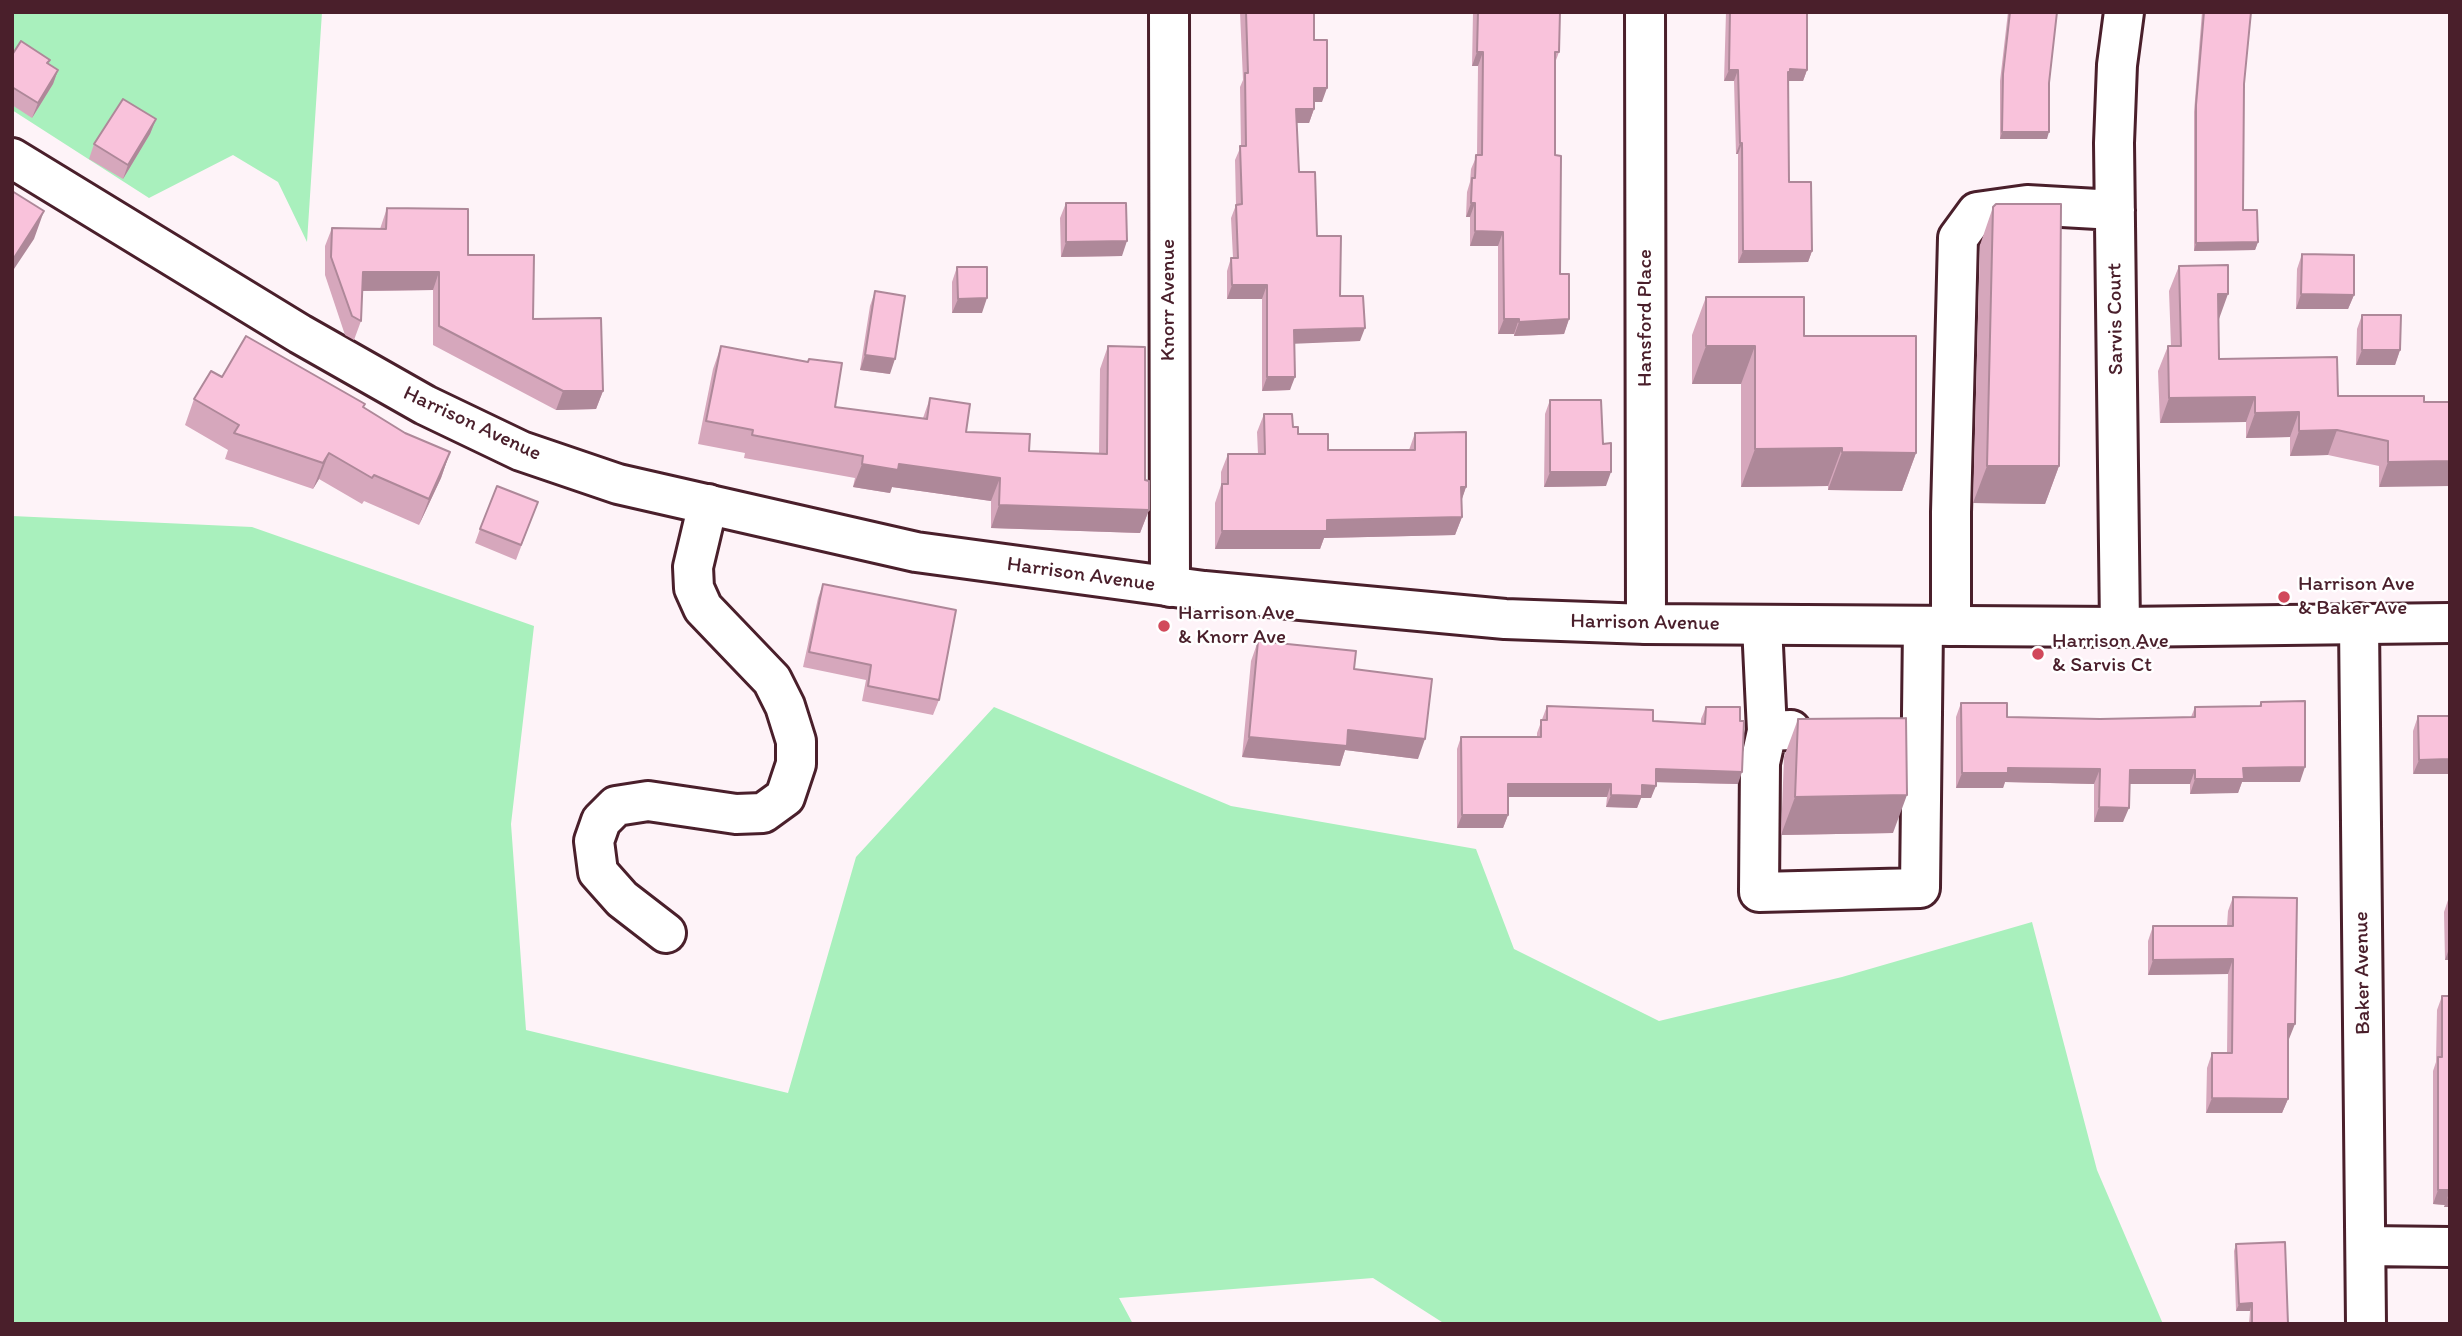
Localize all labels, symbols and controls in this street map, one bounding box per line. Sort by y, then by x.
street label: Knorr Avenue [1156,239,1182,361]
street label: Hansford Place [1633,249,1659,387]
street label: Sarvis Court [2102,263,2130,375]
street label: Harrison Avenue [399,381,545,467]
street label: Harrison Avenue [1005,552,1157,598]
place label: Harrison Ave & Baker Ave [2298,572,2415,622]
marker: Harrison Ave & Baker Ave [2276,589,2292,605]
place label: Harrison Ave & Knorr Ave [1178,601,1295,651]
street label: Harrison Avenue [1570,609,1720,637]
marker: Harrison Ave & Knorr Ave [1156,618,1172,634]
place label: Harrison Ave & Sarvis Ct [2052,629,2169,679]
marker: Harrison Ave & Sarvis Ct [2030,646,2046,662]
street label: Baker Avenue [2349,911,2377,1035]

